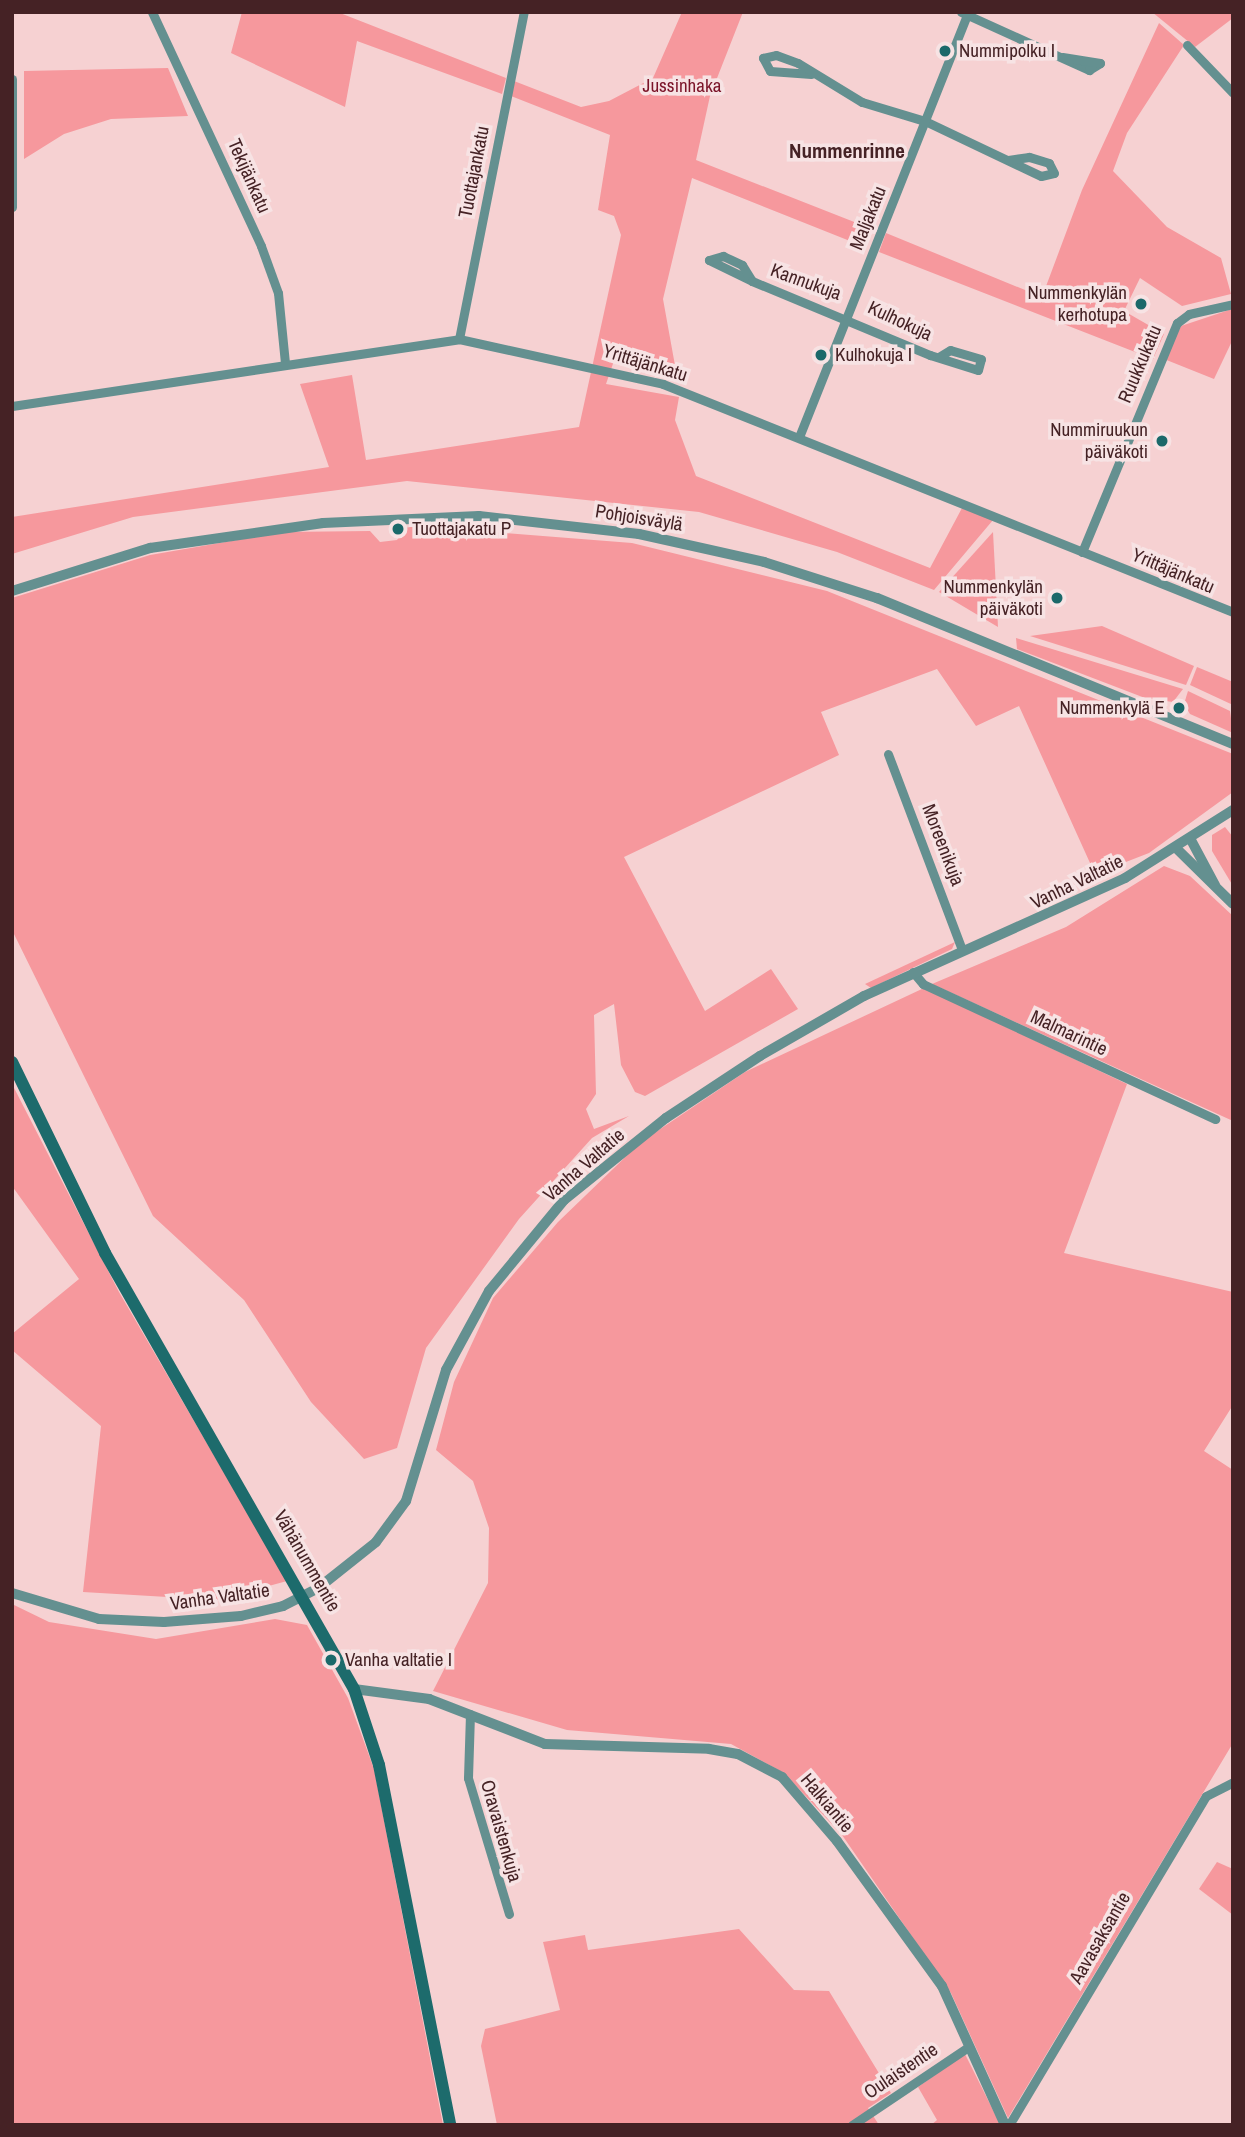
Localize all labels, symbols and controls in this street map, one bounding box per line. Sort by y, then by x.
place label: Nummipolku I [959,40,1055,62]
marker: Nummipolku I [937,43,953,59]
park label: Jussinhaka [643,75,721,97]
street label: Tuottajankatu [454,124,494,220]
street label: Tekijänkatu [223,135,275,217]
district label: Nummenrinne [789,138,905,164]
street label: Maljakatu [845,183,891,253]
street label: Kannukuja [768,259,844,305]
place label: Nummenkylän kerhotupa [1027,282,1127,326]
street label: Kulhokuja [864,296,936,346]
marker: Nummenkylän kerhotupa [1133,296,1149,312]
street label: Ruukkukatu [1113,322,1167,406]
street label: Yrittäjänkatu [600,339,690,387]
place label: Kulhokuja I [835,344,912,366]
marker: Kulhokuja I [813,347,829,363]
place label: Nummiruukun päiväkoti [1050,419,1148,463]
marker: Nummiruukun päiväkoti [1154,433,1170,449]
street label: Pohjoisväylä [594,500,684,536]
place label: Tuottajakatu P [412,518,511,540]
marker: Tuottajakatu P [390,521,406,537]
street label: Yrittäjänkatu [1128,543,1218,599]
place label: Nummenkylän päiväkoti [943,576,1043,620]
marker: Nummenkylän päiväkoti [1049,590,1065,606]
place label: Nummenkylä E [1059,697,1165,719]
marker: Nummenkylä E [1171,700,1187,716]
street label: Moreenikuja [917,801,969,889]
street label: Vanha Valtatie [1027,850,1127,914]
street label: Malmarintie [1027,1005,1111,1061]
street label: Vanha Valtatie [539,1124,629,1206]
street label: Vähänummentie [269,1506,345,1616]
street label: Vanha Valtatie [169,1579,271,1615]
place label: Vanha valtatie I [345,1649,452,1671]
marker: Vanha valtatie I [323,1652,339,1668]
street label: Halkiantie [796,1769,858,1837]
street label: Oravaistenkuja [476,1777,526,1885]
street label: Aavasaksantie [1065,1888,1135,1988]
street label: Oulaistentie [860,2038,942,2104]

